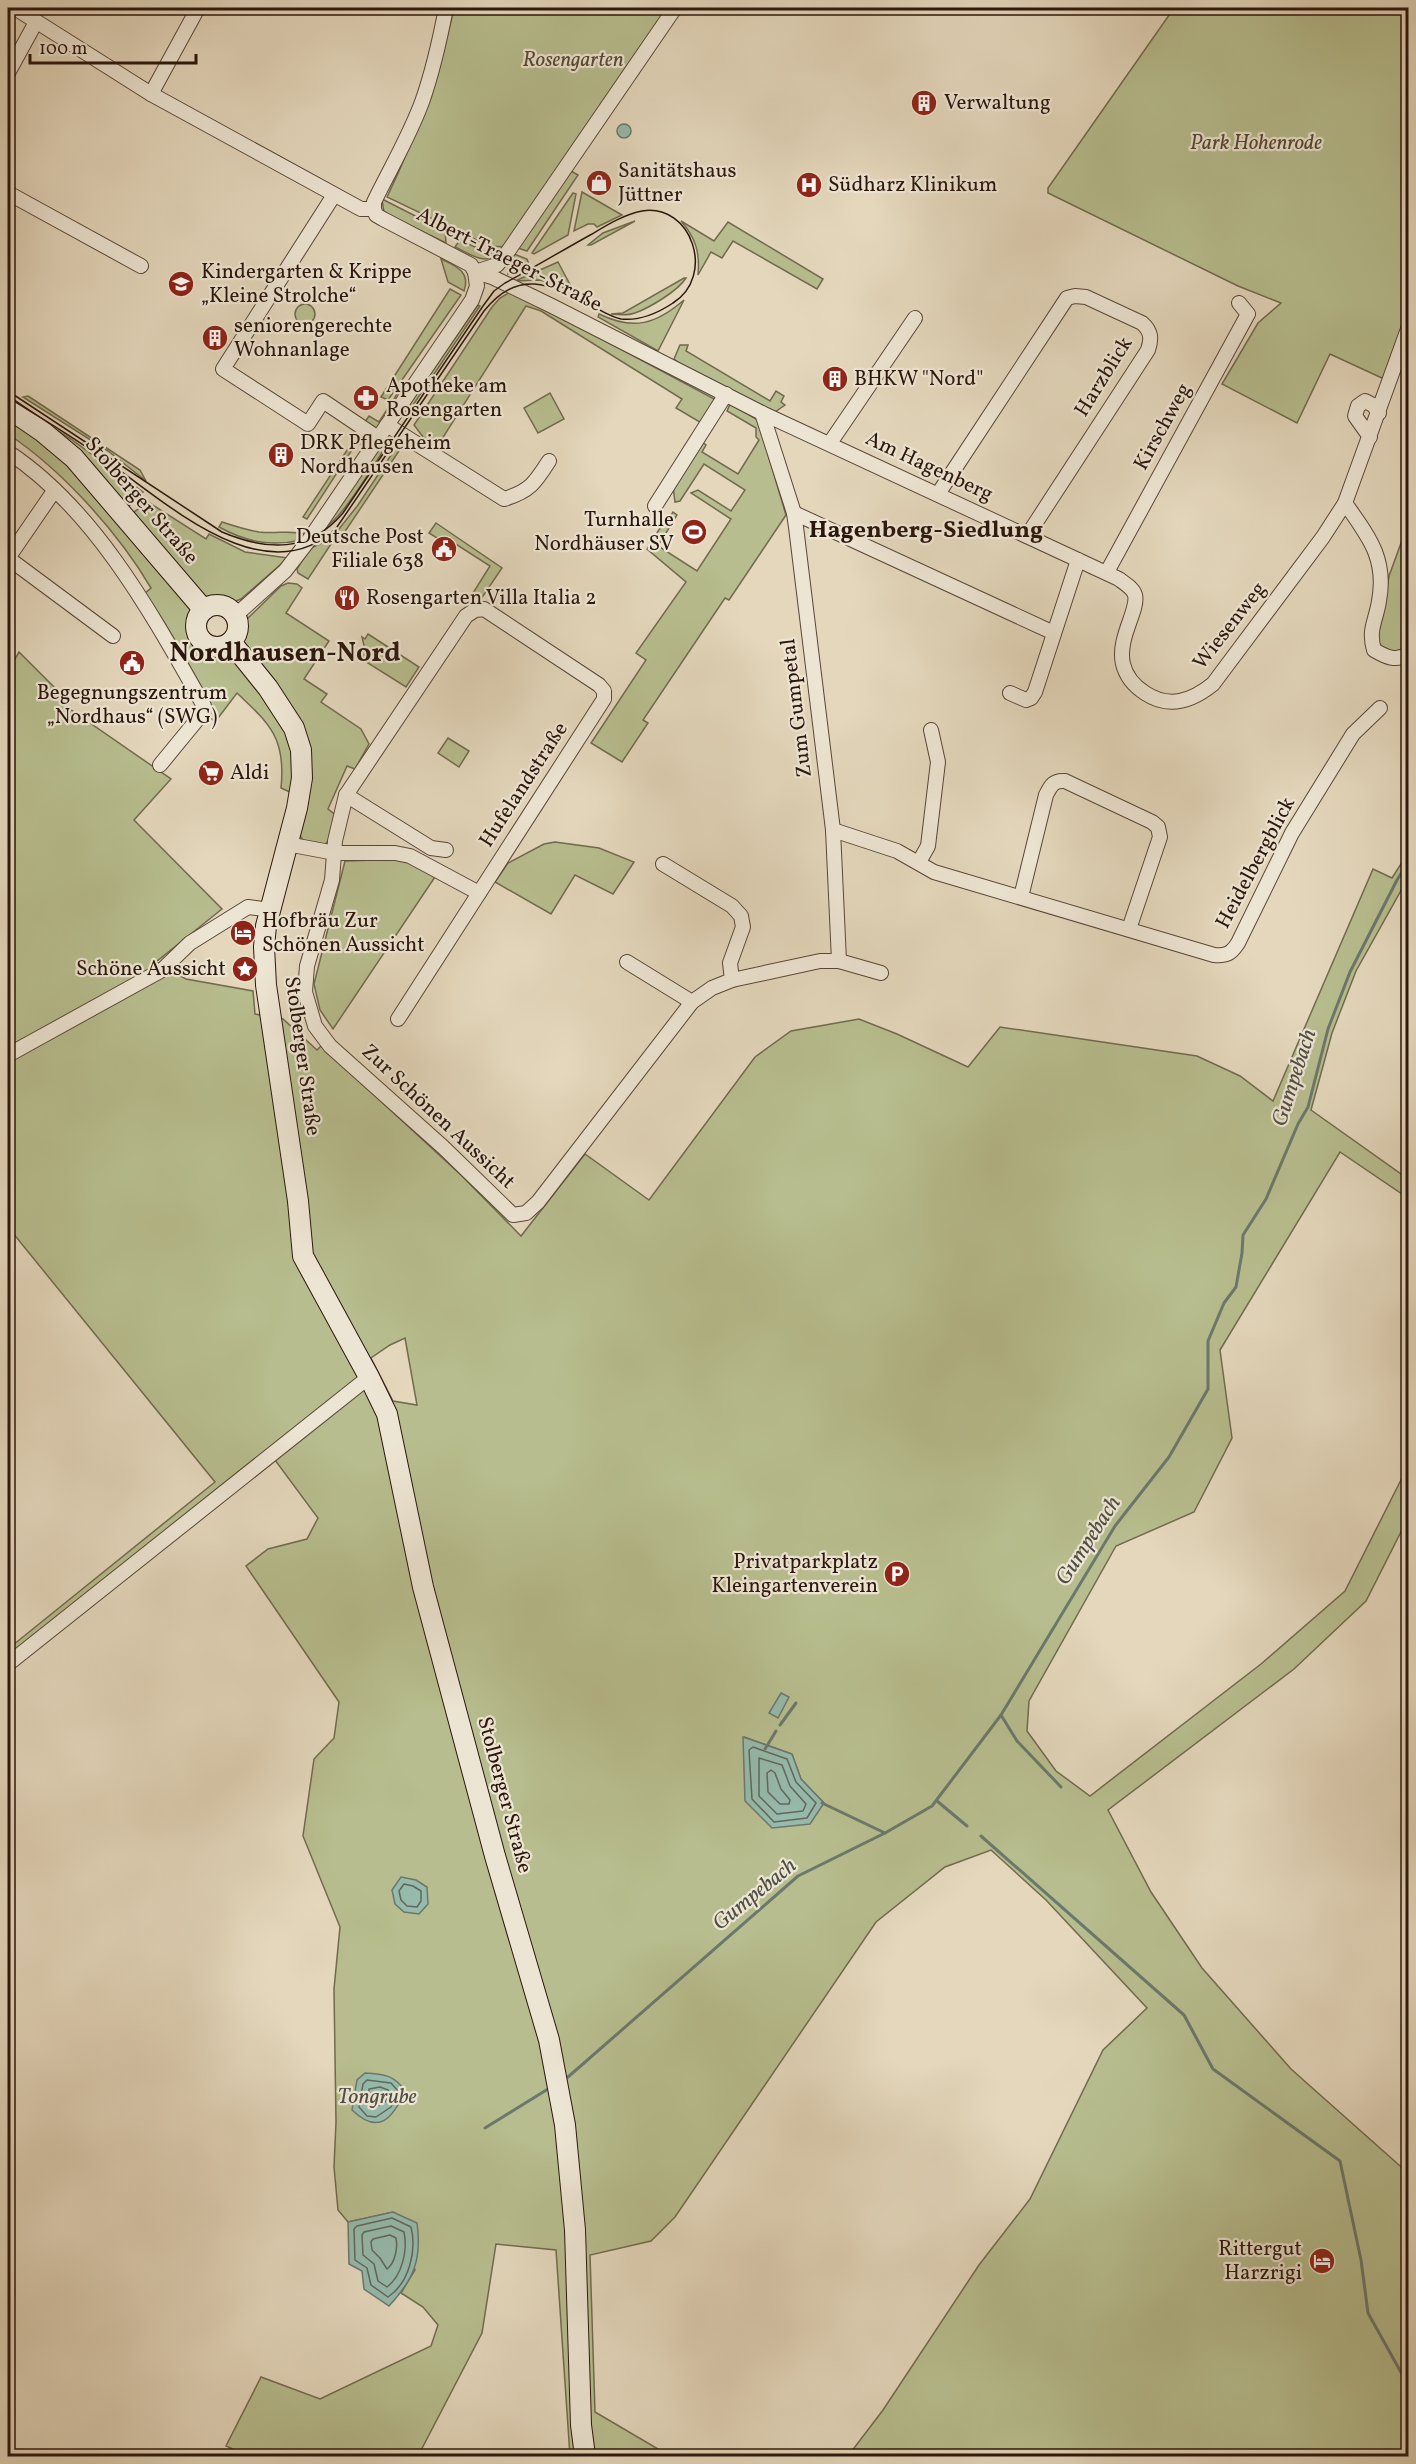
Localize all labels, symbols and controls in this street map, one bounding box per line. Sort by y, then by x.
scale bar [30,27,196,65]
text: 100 m [39,37,88,62]
park label: Rosengarten [522,46,624,75]
building icon: Verwaltung [909,88,939,118]
place label: Verwaltung [944,89,1051,118]
park label: Park Hohenrode [1190,129,1322,158]
place label: Sanitätshaus Jüttner [618,157,737,210]
shop icon: Sanitätshaus Jüttner [584,168,614,198]
hospital icon: Südharz Klinikum [794,170,824,200]
place label: Südharz Klinikum [828,171,997,200]
street label: Albert-Traeger-Straße [411,201,607,319]
place label: Kindergarten & Krippe „Kleine Strolche“ [201,258,412,311]
school or university icon: Kindergarten & Krippe „Kleine Strolche“ [166,269,196,299]
place label: seniorengerechte Wohnanlage [234,312,392,365]
building icon: seniorengerechte Wohnanlage [200,323,230,353]
street label: Harzblick [1068,331,1140,423]
building icon: BHKW "Nord" [820,364,850,394]
place label: BHKW "Nord" [854,365,983,394]
place label: Apotheke am Rosengarten [386,372,507,425]
street label: Kirschweg [1127,378,1199,476]
pharmacy icon: Apotheke am Rosengarten [351,383,381,413]
street label: Am Hagenberg [860,425,998,509]
place label: DRK Pflegeheim Nordhausen [300,429,451,482]
street label: Stolberger Straße [77,431,205,571]
building icon: DRK Pflegeheim Nordhausen [266,440,296,470]
place label: Turnhalle Nordhäuser SV [534,506,674,559]
district label: Hagenberg-Siedlung [809,514,1043,548]
sports icon: Turnhalle Nordhäuser SV [679,517,709,547]
place label: Deutsche Post Filiale 638 [296,523,424,576]
public building icon: Deutsche Post Filiale 638 [429,534,459,564]
street label: Wiesenweg [1187,576,1273,676]
restaurant icon: Rosengarten Villa Italia 2 [332,583,362,613]
place label: Rosengarten Villa Italia 2 [366,584,597,613]
district label: Nordhausen-Nord [169,635,401,673]
street label: Zum Gumpetal [774,637,820,779]
public building icon: Begegnungszentrum „Nordhaus“ (SWG) [117,648,147,678]
place label: Begegnungszentrum „Nordhaus“ (SWG) [37,679,227,732]
street label: Hufelandstraße [473,717,575,853]
supermarket icon: Aldi [196,758,226,788]
place label: Aldi [230,759,269,788]
street label: Heidelbergblick [1209,792,1303,934]
place label: Hofbräu Zur Schönen Aussicht [262,907,425,960]
hotel icon: Hofbräu Zur Schönen Aussicht [228,918,258,948]
place icon: Schöne Aussicht [230,954,260,984]
place label: Schöne Aussicht [76,955,226,984]
street label: Stolberger Straße [276,974,328,1138]
water label: Gumpebach [1265,1025,1325,1131]
street label: Zur Schönen Aussicht [355,1038,521,1196]
water label: Gumpebach [1049,1490,1129,1592]
place label: Privatparkplatz Kleingartenverein [711,1548,878,1601]
parking icon: Privatparkplatz Kleingartenverein [882,1559,912,1589]
street label: Stolberger Straße [469,1714,539,1876]
water label: Gumpebach [706,1851,804,1939]
water label: Tongrube [337,2082,417,2113]
place label: Rittergut Harzrigi [1218,2235,1302,2288]
hotel icon: Rittergut Harzrigi [1307,2246,1337,2276]

